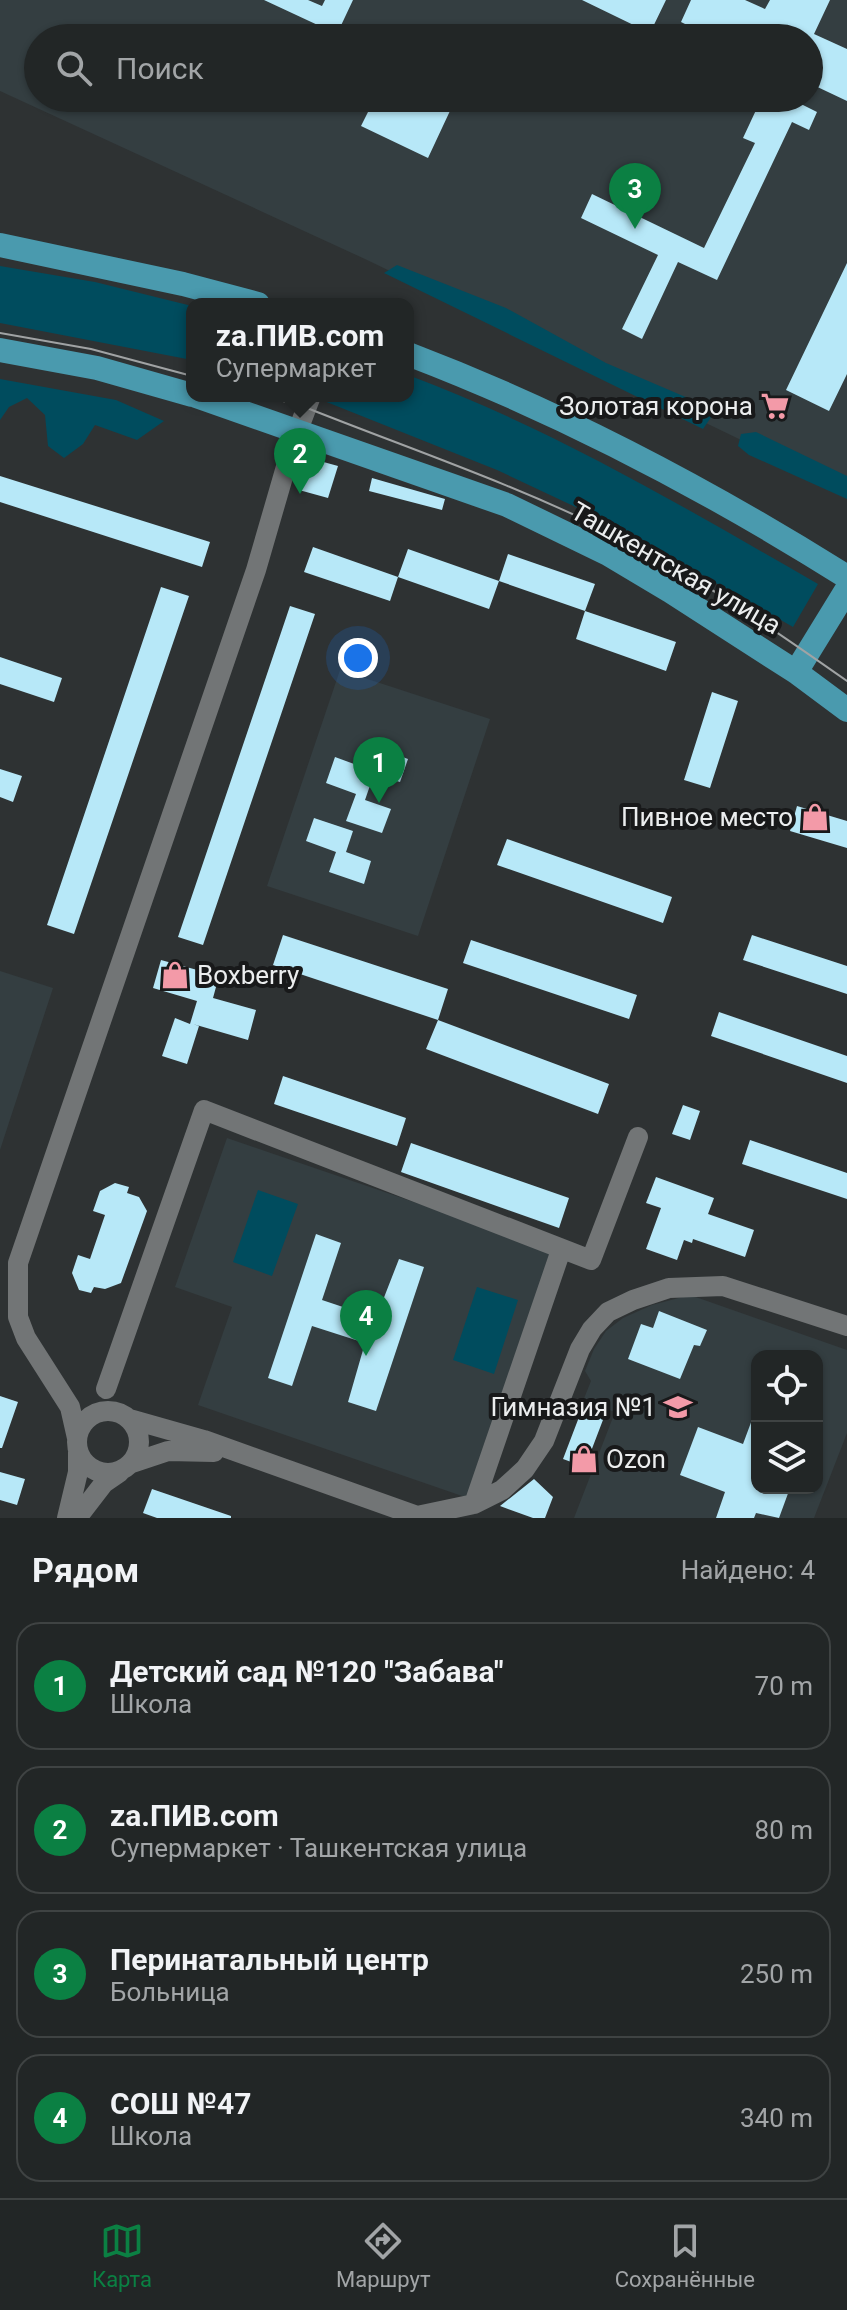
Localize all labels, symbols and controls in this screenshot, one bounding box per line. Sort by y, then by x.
search box [24,24,823,112]
icon: search [52,46,96,90]
text: Поиск [116,51,204,86]
pin: 3 [609,163,661,229]
popup [186,298,414,402]
text: za.ПИВ.com [216,318,384,353]
text: Супермаркет [216,353,376,383]
place label: Золотая корона [559,391,753,421]
supermarket icon: Золотая корона [760,391,790,421]
pin: 2 [274,428,326,494]
street label: Ташкентская улица [566,496,786,640]
your location [338,638,378,678]
pin: 1 [353,737,405,803]
place label: Пивное место [621,802,793,832]
shop icon: Пивное место [800,802,830,832]
shop icon: Boxberry [160,960,190,990]
place label: Boxberry [197,960,299,990]
pin: 4 [340,1290,392,1356]
map controls [751,1350,823,1494]
button: locate [751,1350,823,1422]
place label: Гимназия №1 [490,1392,656,1422]
school or university icon: Гимназия №1 [663,1392,693,1422]
button: layers [751,1422,823,1494]
shop icon: Ozon [569,1444,599,1474]
place label: Ozon [606,1444,666,1474]
text: Рядом [32,1550,139,1590]
text: Найдено: 4 [681,1555,815,1585]
text: Детский сад №120 "Забава" [110,1654,504,1689]
text: 1 [53,1671,67,1701]
text: 70 m [755,1671,813,1701]
text: Школа [110,1689,192,1719]
text: za.ПИВ.com [110,1798,279,1833]
text: 2 [53,1815,67,1845]
text: 80 m [755,1815,813,1845]
text: Супермаркет · Ташкентская улица [110,1833,527,1863]
text: Перинатальный центр [110,1942,429,1977]
text: 3 [53,1959,67,1989]
text: 250 m [740,1959,813,1989]
text: Больница [110,1977,230,2007]
text: СОШ №47 [110,2086,251,2121]
text: 4 [53,2103,67,2133]
text: 340 m [740,2103,813,2133]
text: Школа [110,2121,192,2151]
tab: Карта [92,2219,152,2292]
tab: Маршрут [336,2219,431,2292]
tab: Сохранённые [615,2219,755,2292]

